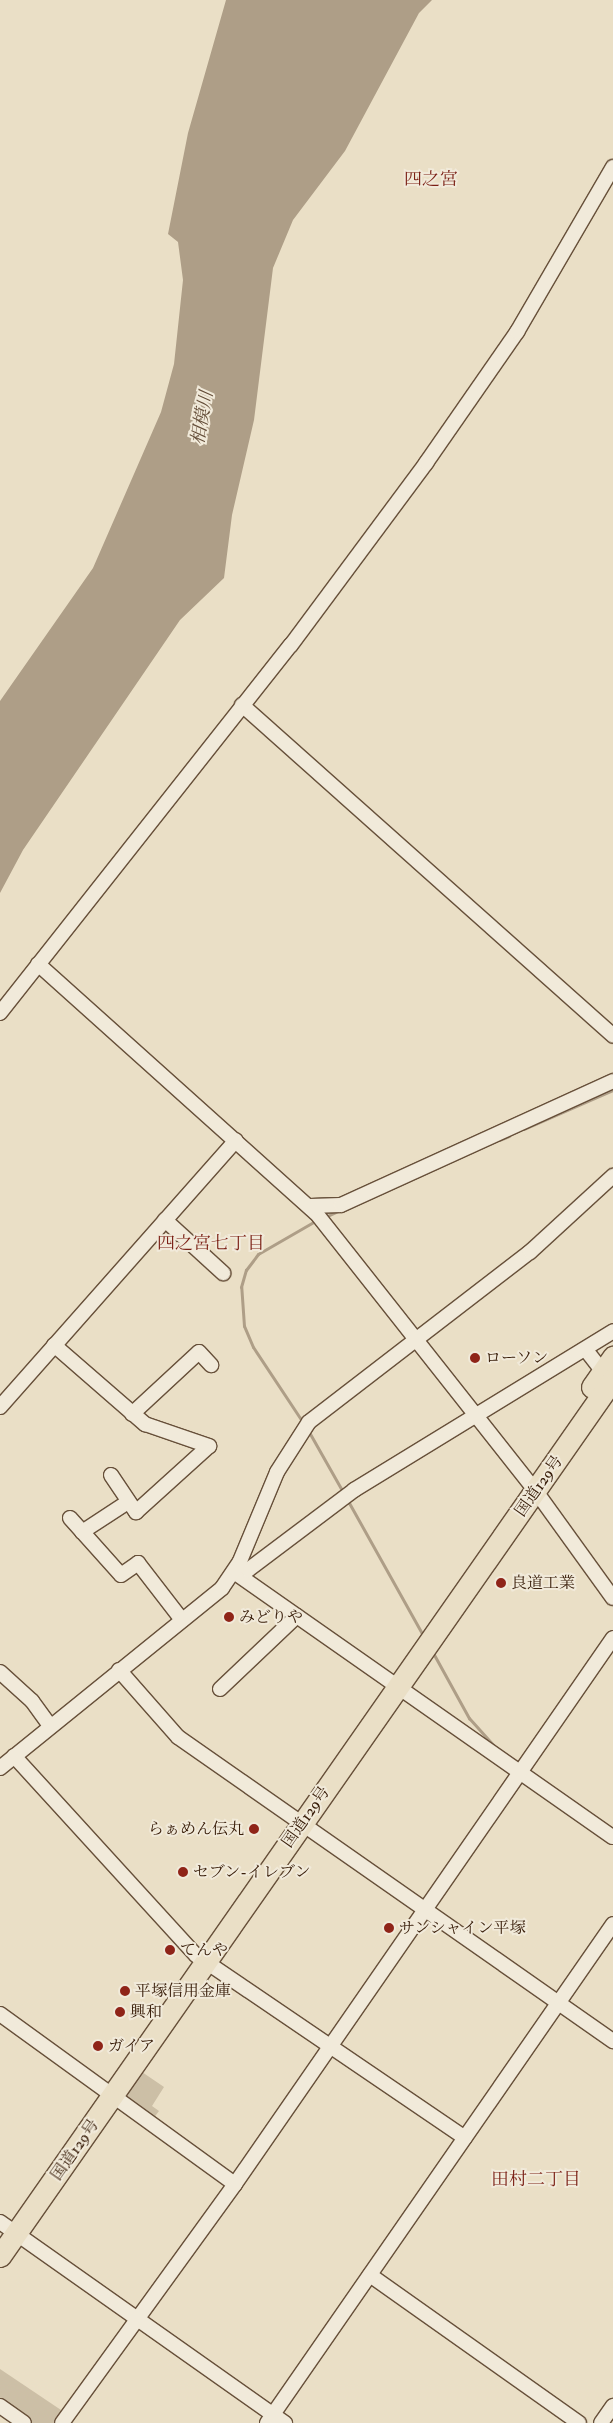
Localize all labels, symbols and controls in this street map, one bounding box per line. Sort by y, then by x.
district label: 四之宮 [404,169,458,191]
water label: 相模川 [188,390,218,446]
district label: 四之宮七丁目 [157,1233,265,1255]
place label: ローソン [485,1348,549,1368]
marker: ローソン [469,1352,481,1364]
street label: 国道129号 [511,1452,567,1520]
place label: 良道工業 [511,1573,575,1593]
marker: 良道工業 [495,1577,507,1589]
place label: みどりや [239,1607,303,1627]
marker: みどりや [223,1611,235,1623]
street label: 国道129号 [278,1783,334,1851]
place label: らぁめん伝丸 [148,1819,244,1839]
marker: らぁめん伝丸 [248,1823,260,1835]
place label: セブン-イレブン [193,1862,312,1882]
marker: セブン-イレブン [177,1866,189,1878]
place label: サンシャイン平塚 [399,1918,527,1938]
marker: サンシャイン平塚 [383,1922,395,1934]
place label: てんや [180,1940,228,1960]
marker: てんや [164,1944,176,1956]
place label: 平塚信用金庫 [135,1981,231,2001]
marker: 平塚信用金庫 [119,1985,131,1997]
place label: 興和 [130,2002,162,2022]
marker: 興和 [114,2006,126,2018]
place label: ガイア [108,2036,156,2056]
marker: ガイア [92,2040,104,2052]
street label: 国道129号 [47,2116,103,2184]
district label: 田村二丁目 [491,2169,581,2191]

